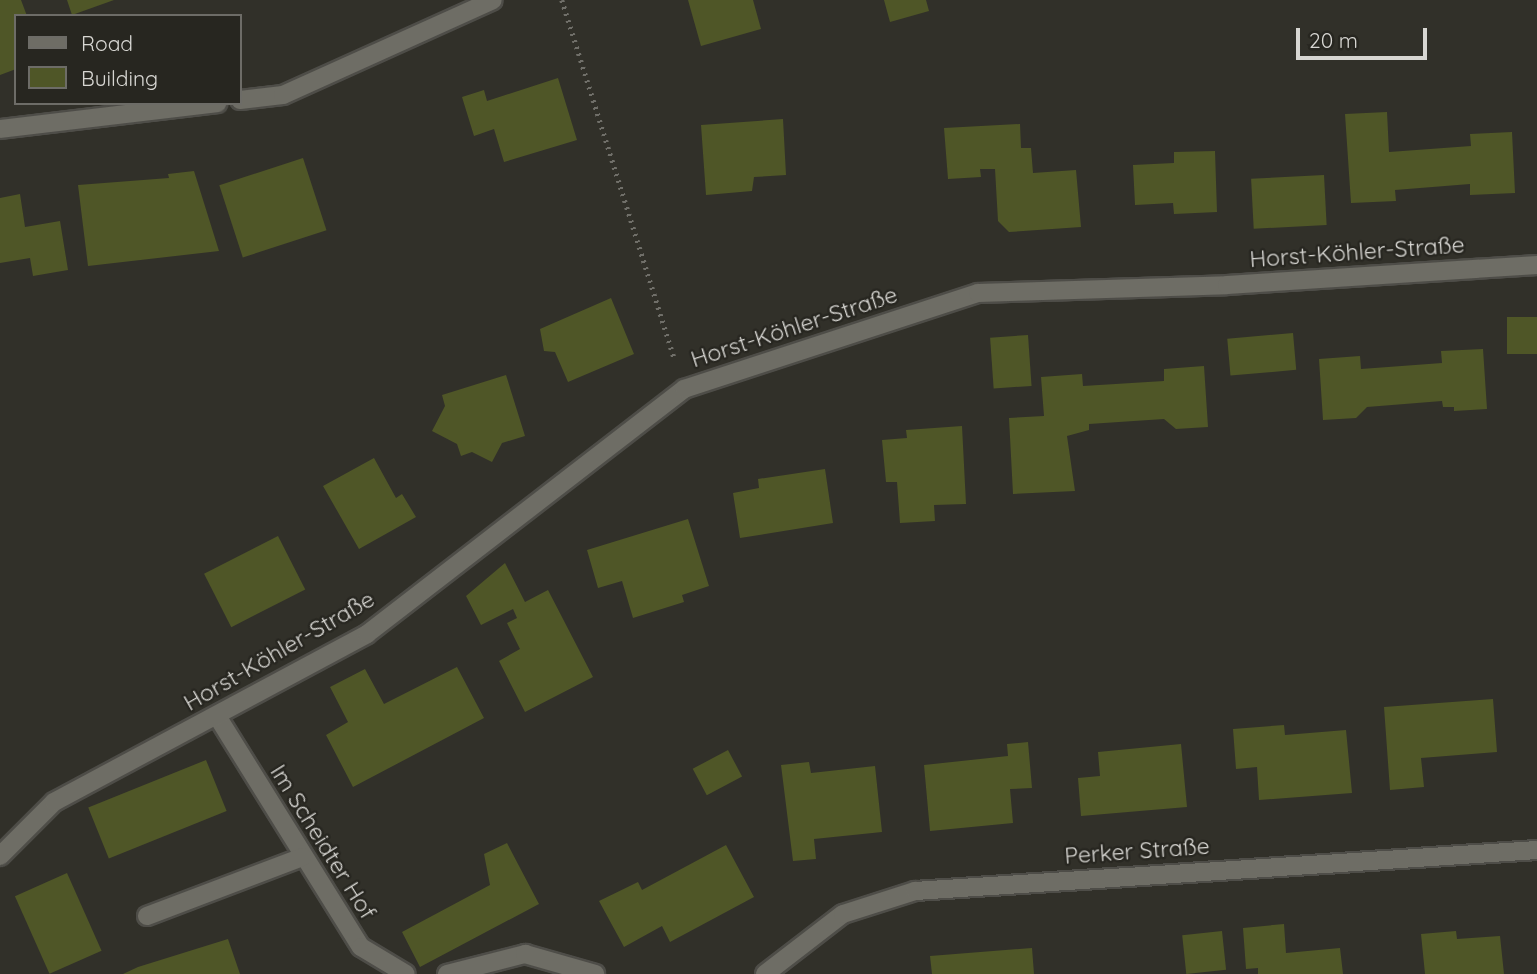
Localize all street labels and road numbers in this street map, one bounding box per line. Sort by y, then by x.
street label: Horst-Köhler-Straße [1249,231,1465,273]
street label: Horst-Köhler-Straße [687,281,901,373]
street label: Horst-Köhler-Straße [179,585,379,717]
street label: Im Scheidter Hof [264,760,382,924]
street label: Perker Straße [1064,832,1210,870]

